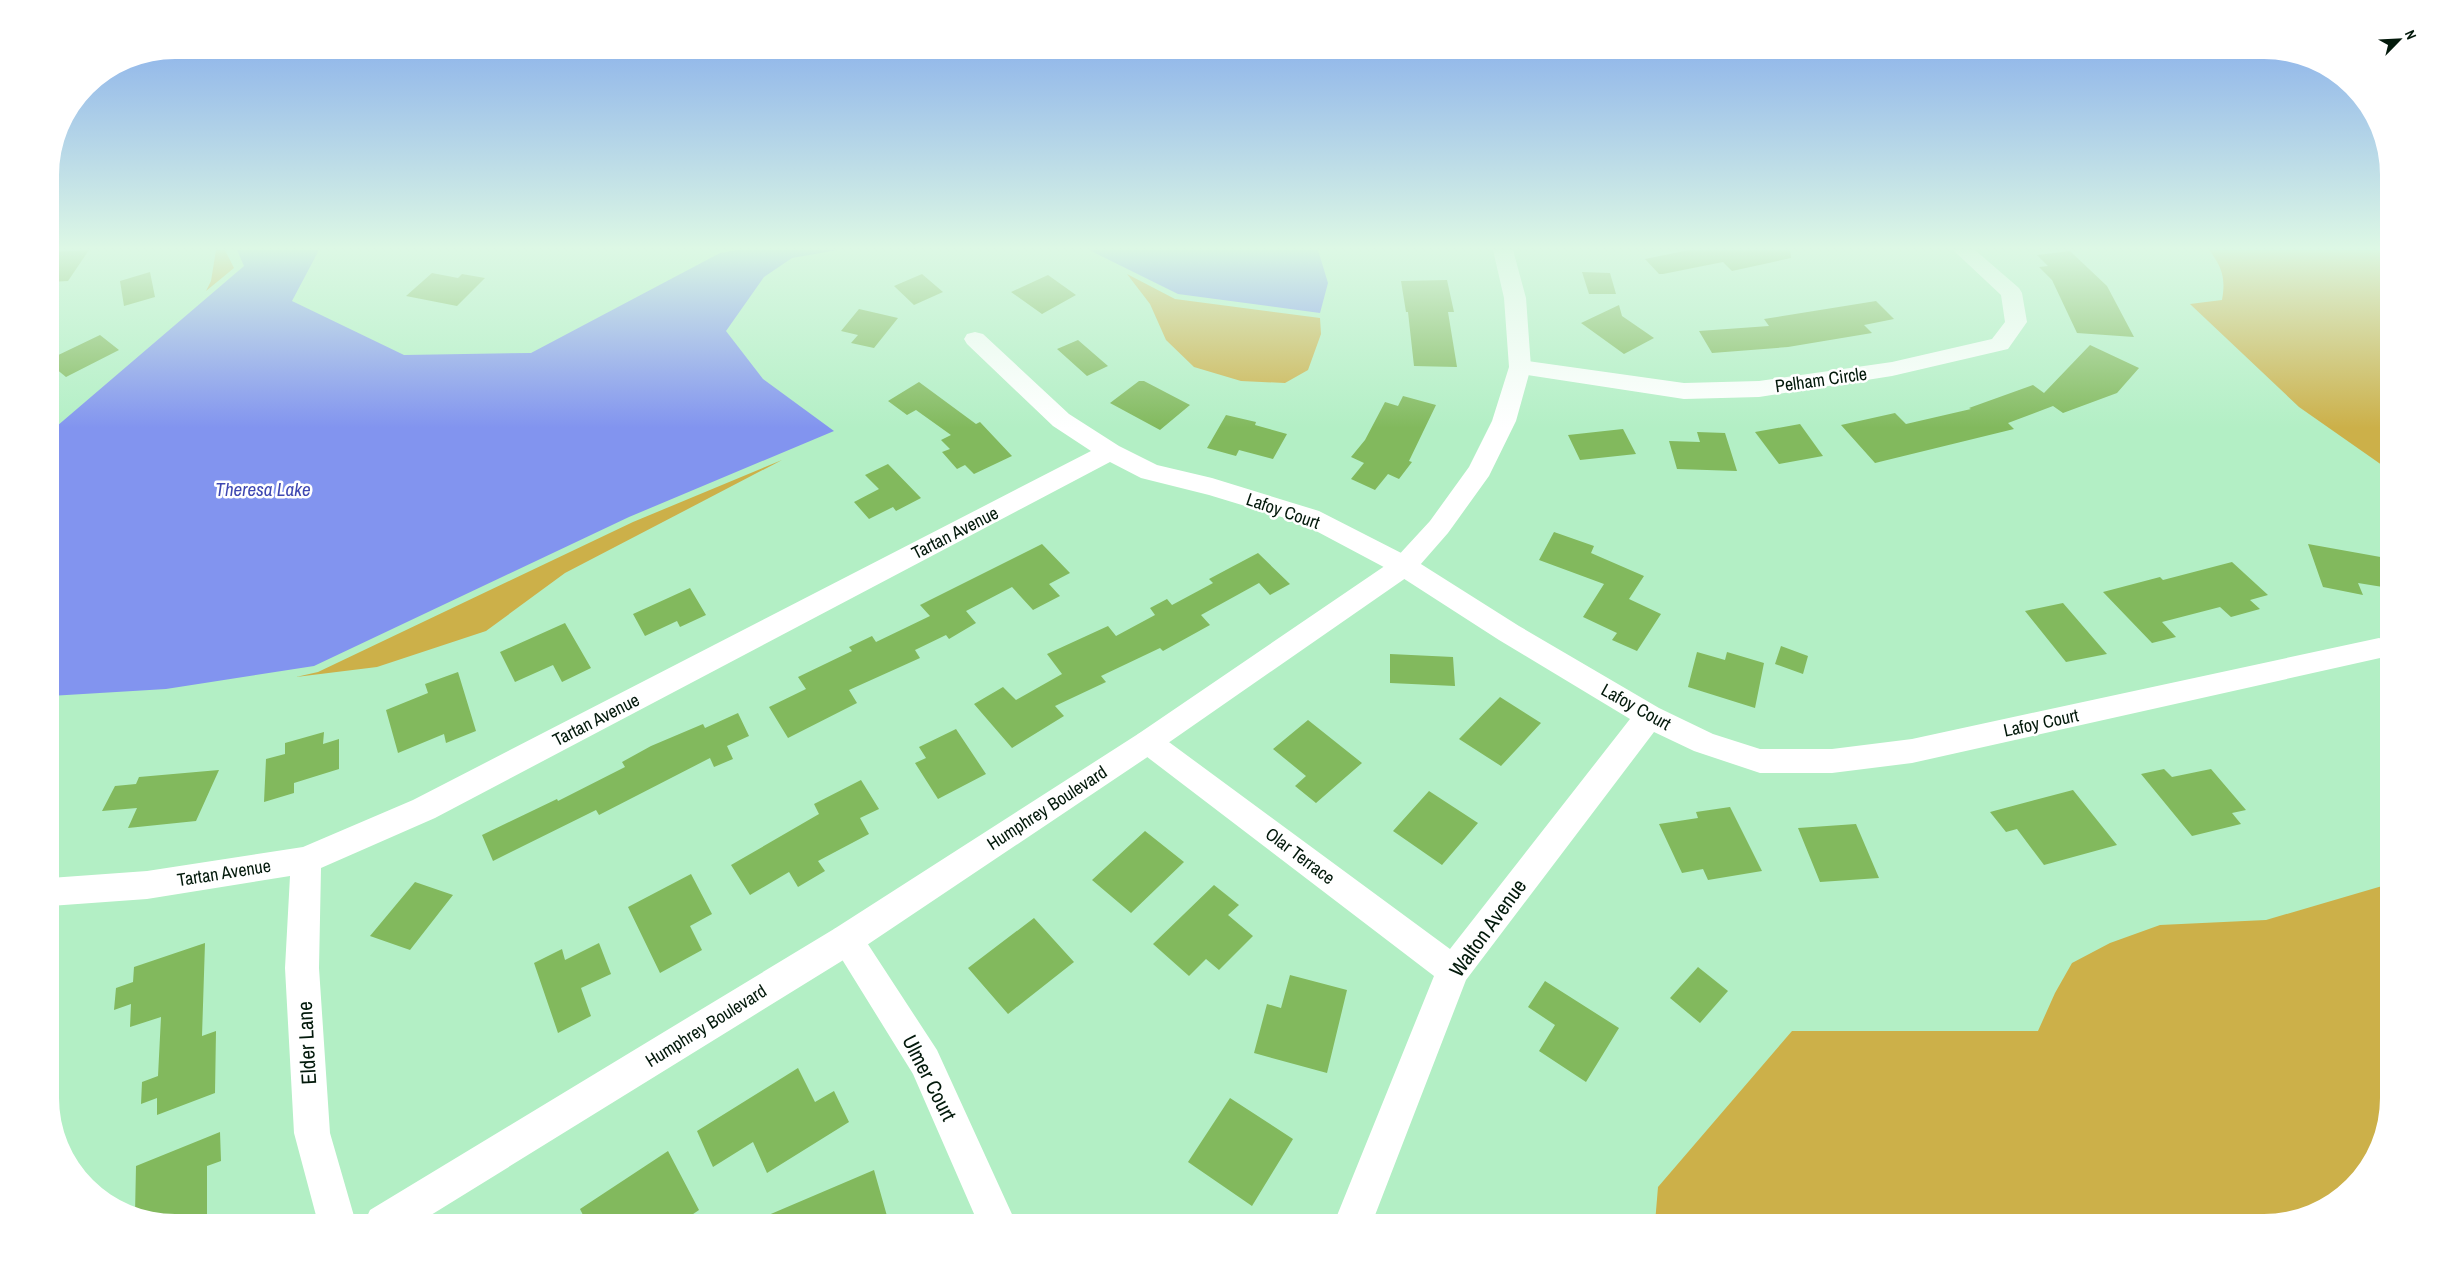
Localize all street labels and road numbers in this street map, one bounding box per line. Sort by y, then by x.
street label: Pelham Circle [1773,361,1869,398]
street label: Lafoy Court [1243,486,1323,535]
street label: Tartan Avenue [907,500,1003,565]
street label: Lafoy Court [1597,677,1676,736]
street label: Tartan Avenue [548,687,644,752]
street label: Lafoy Court [2001,702,2081,743]
street label: Humphrey Boulevard [982,759,1112,856]
street label: Olar Terrace [1260,821,1340,890]
street label: Tartan Avenue [175,853,273,892]
street label: Walton Avenue [1442,873,1533,983]
street label: Humphrey Boulevard [640,978,771,1073]
street label: Elder Lane [290,1001,323,1085]
street label: Ulmer Court [895,1030,964,1126]

